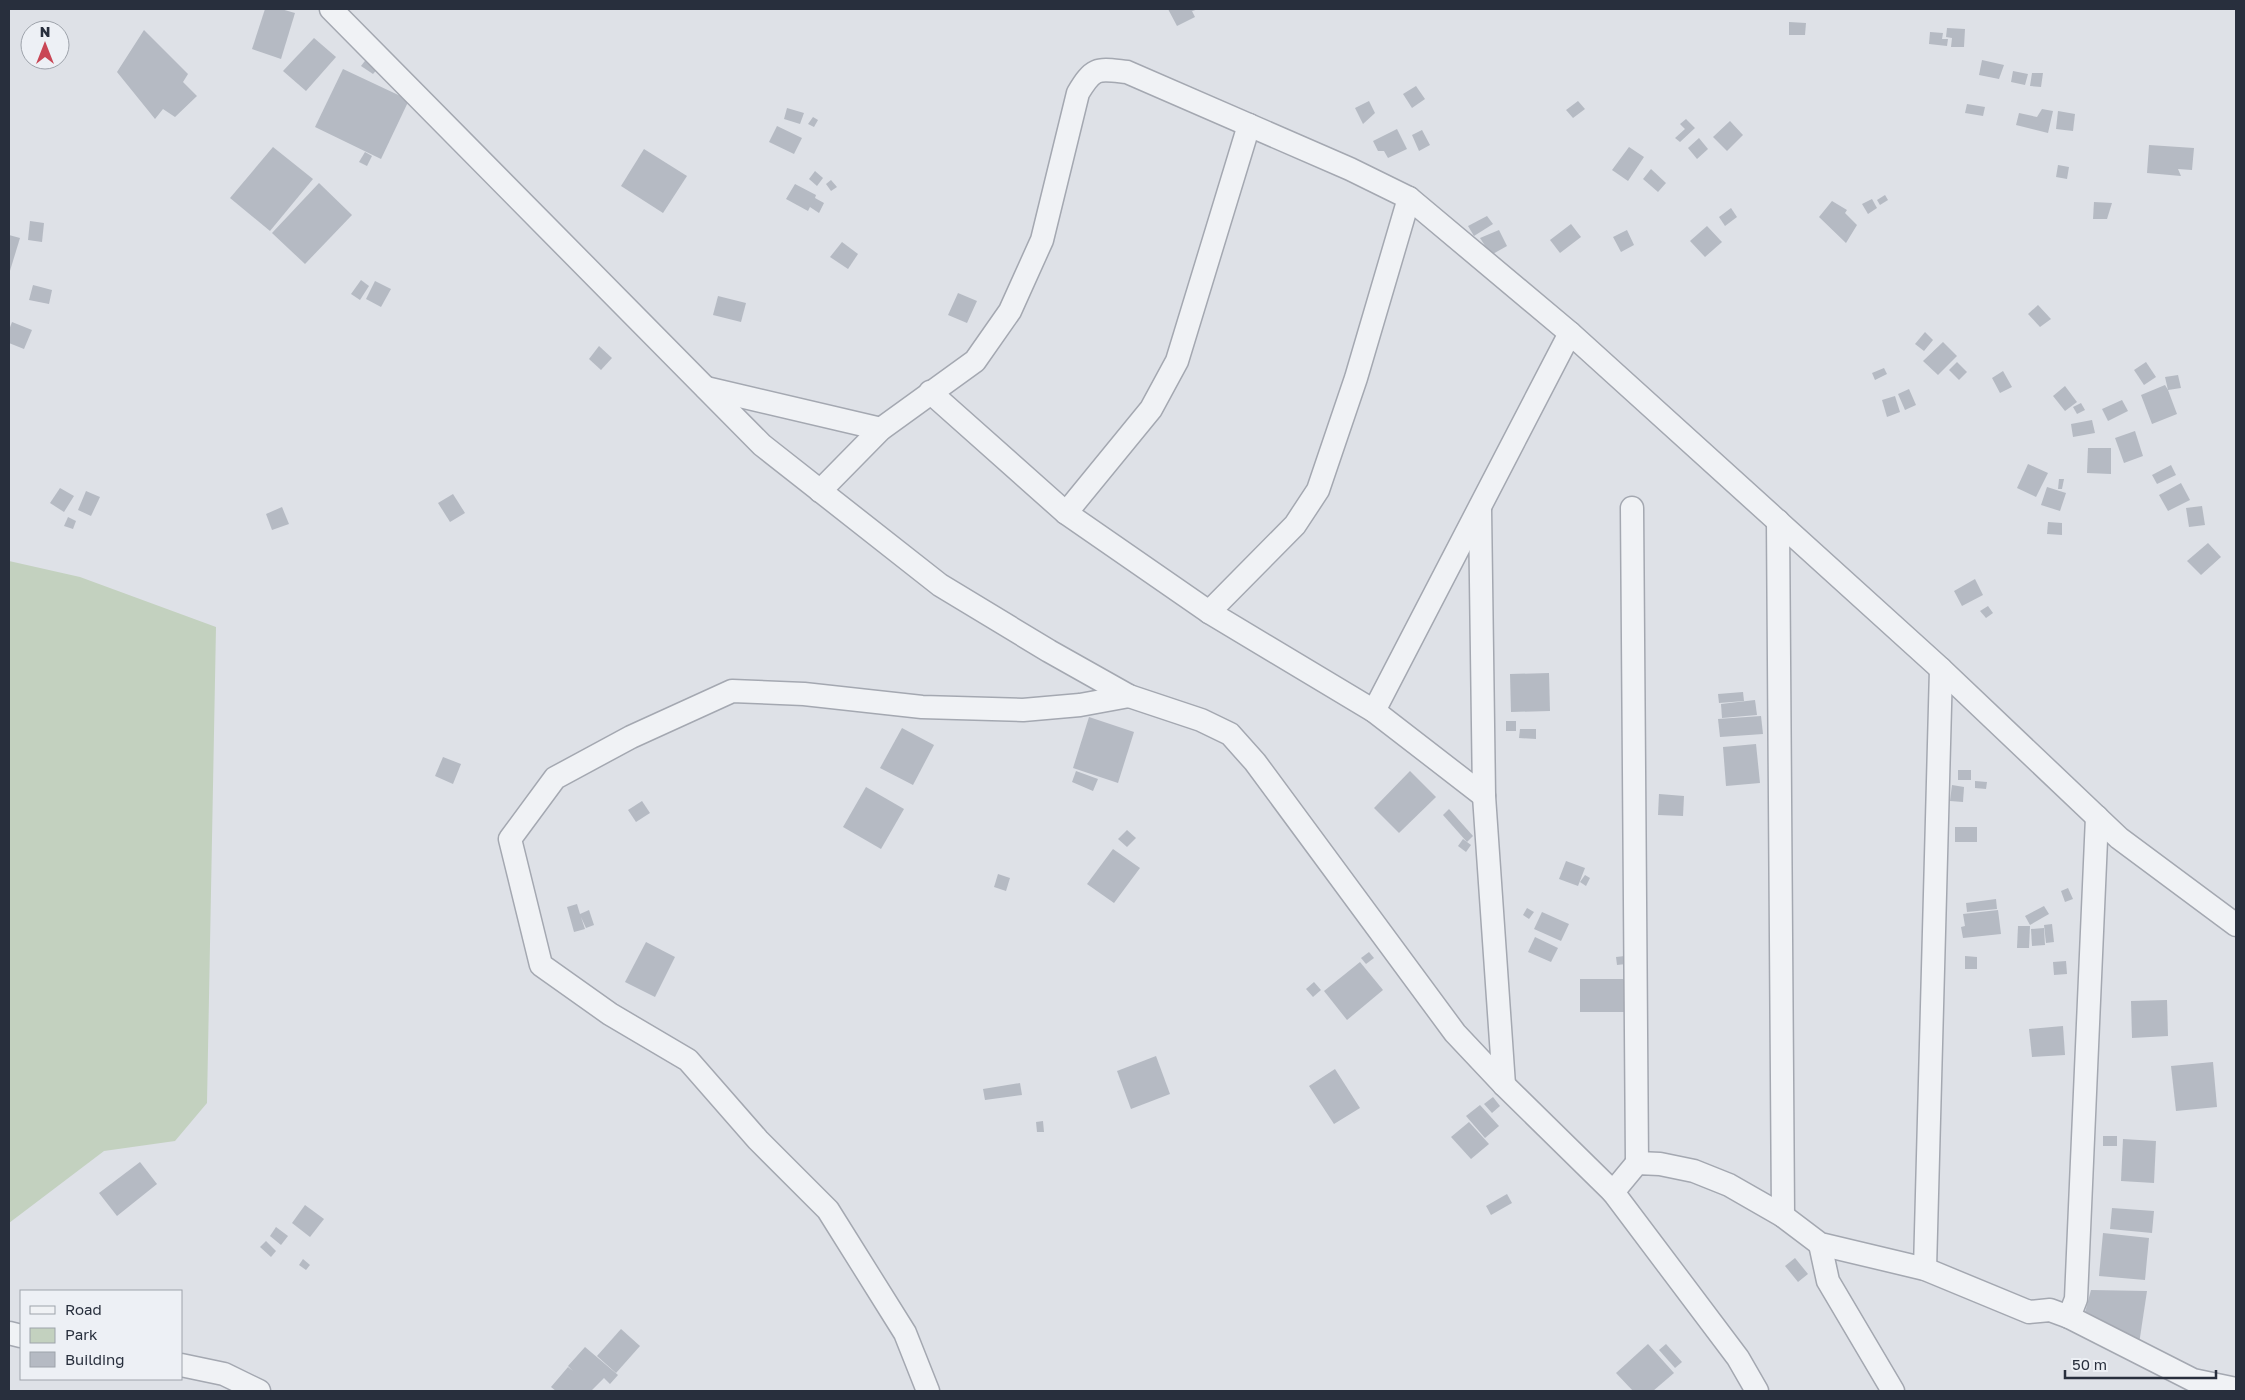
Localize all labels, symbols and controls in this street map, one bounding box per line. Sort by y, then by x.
north arrow [20,20,70,70]
text: N [40,23,50,40]
legend [20,1290,182,1380]
text: Road [65,1300,102,1318]
text: Park [65,1325,98,1343]
scale bar [2065,1348,2216,1380]
text: Building [65,1350,125,1368]
text: 50 m [2072,1355,2107,1373]

